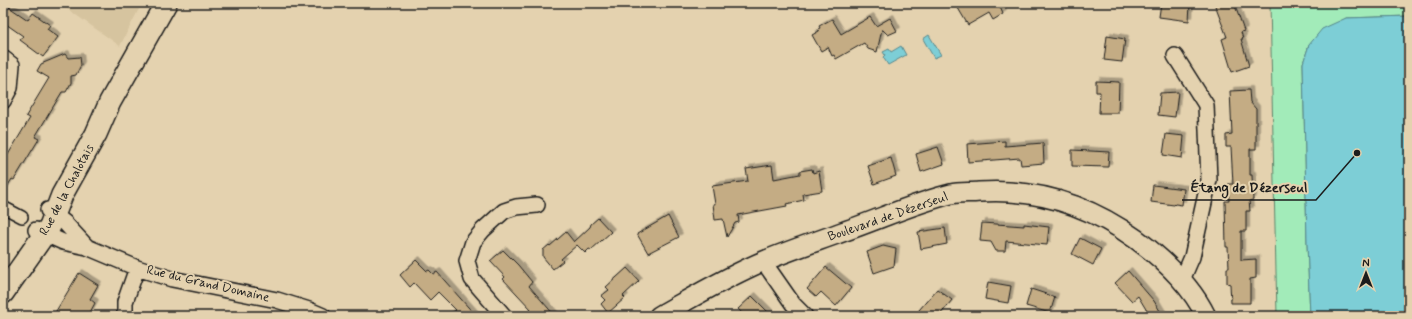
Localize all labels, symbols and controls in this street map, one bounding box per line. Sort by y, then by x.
street label: Rue de la Chalotais [36,141,98,239]
callout: Étang de Dézerseul [1182,174,1316,200]
text: Étang de Dézerseul [1190,179,1308,199]
street label: Boulevard de Dézerseul [826,188,950,246]
north arrow [1346,253,1386,293]
text: N [1362,257,1370,271]
street label: Rue du Grand Domaine [145,262,271,306]

